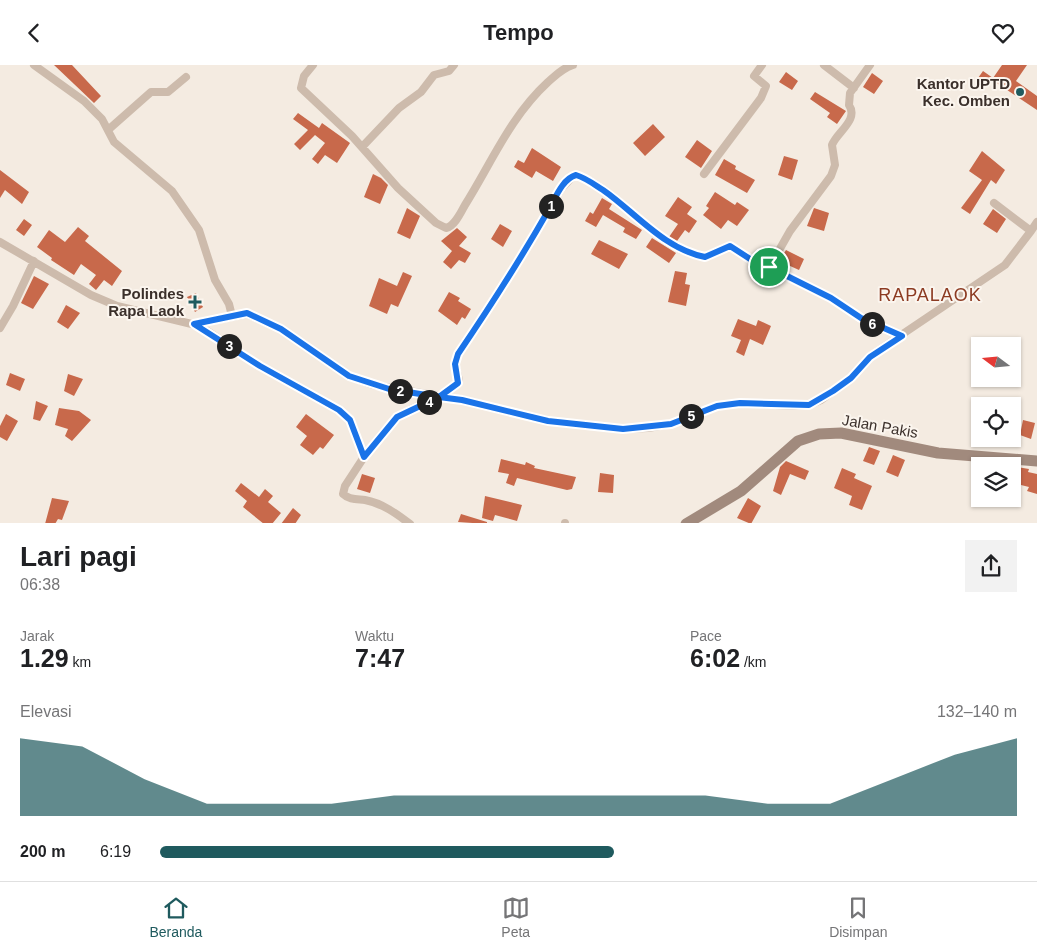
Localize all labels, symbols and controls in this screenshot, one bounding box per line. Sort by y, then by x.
icon: back [20,19,48,47]
icon: heart [989,19,1017,47]
text: Tempo [483,20,554,45]
place label: Kantor UPTD Kec. Omben [917,75,1010,109]
marker: Kantor UPTD Kec. Omben [1014,86,1026,98]
pin: 1 [538,193,564,219]
text: 1 [548,198,555,214]
pin [748,246,790,288]
icon: arrive [755,253,783,281]
place label: Polindes Rapa Laok [108,285,185,319]
district label: RAPALAOK [878,285,982,305]
marker: Polindes Rapa Laok [188,295,202,309]
pin: 6 [860,311,884,337]
text: 6 [869,316,876,332]
pin: 3 [216,333,242,359]
north arrow [971,337,1021,387]
map controls [971,337,1021,507]
text: 3 [226,338,233,354]
pin: 2 [388,379,412,403]
text: 2 [397,383,404,399]
pin: 4 [416,389,442,415]
text: 4 [426,394,433,410]
button: locate [971,397,1021,447]
pin: 5 [678,403,704,429]
text: 5 [688,408,695,424]
street label: Jalan Pakis [841,411,919,441]
button: layers [971,457,1021,507]
button: share [965,540,1017,592]
text: Lari pagi [20,541,137,572]
text: 06:38 [20,576,60,593]
text: Jarak [20,628,54,644]
text: Waktu [355,628,394,644]
text: Pace [690,628,722,644]
text: 1.29 [20,644,69,672]
text: 7:47 [355,644,405,672]
text: 6:02 [690,644,740,672]
text: km [69,654,91,670]
text: /km [740,654,767,670]
text: Elevasi [20,703,72,720]
text: 132–140 m [937,703,1017,720]
text: 200 m [20,843,65,860]
text: 6:19 [100,843,131,860]
tab: Beranda [149,894,202,940]
tab: Peta [501,894,530,940]
tab: Disimpan [829,894,887,940]

